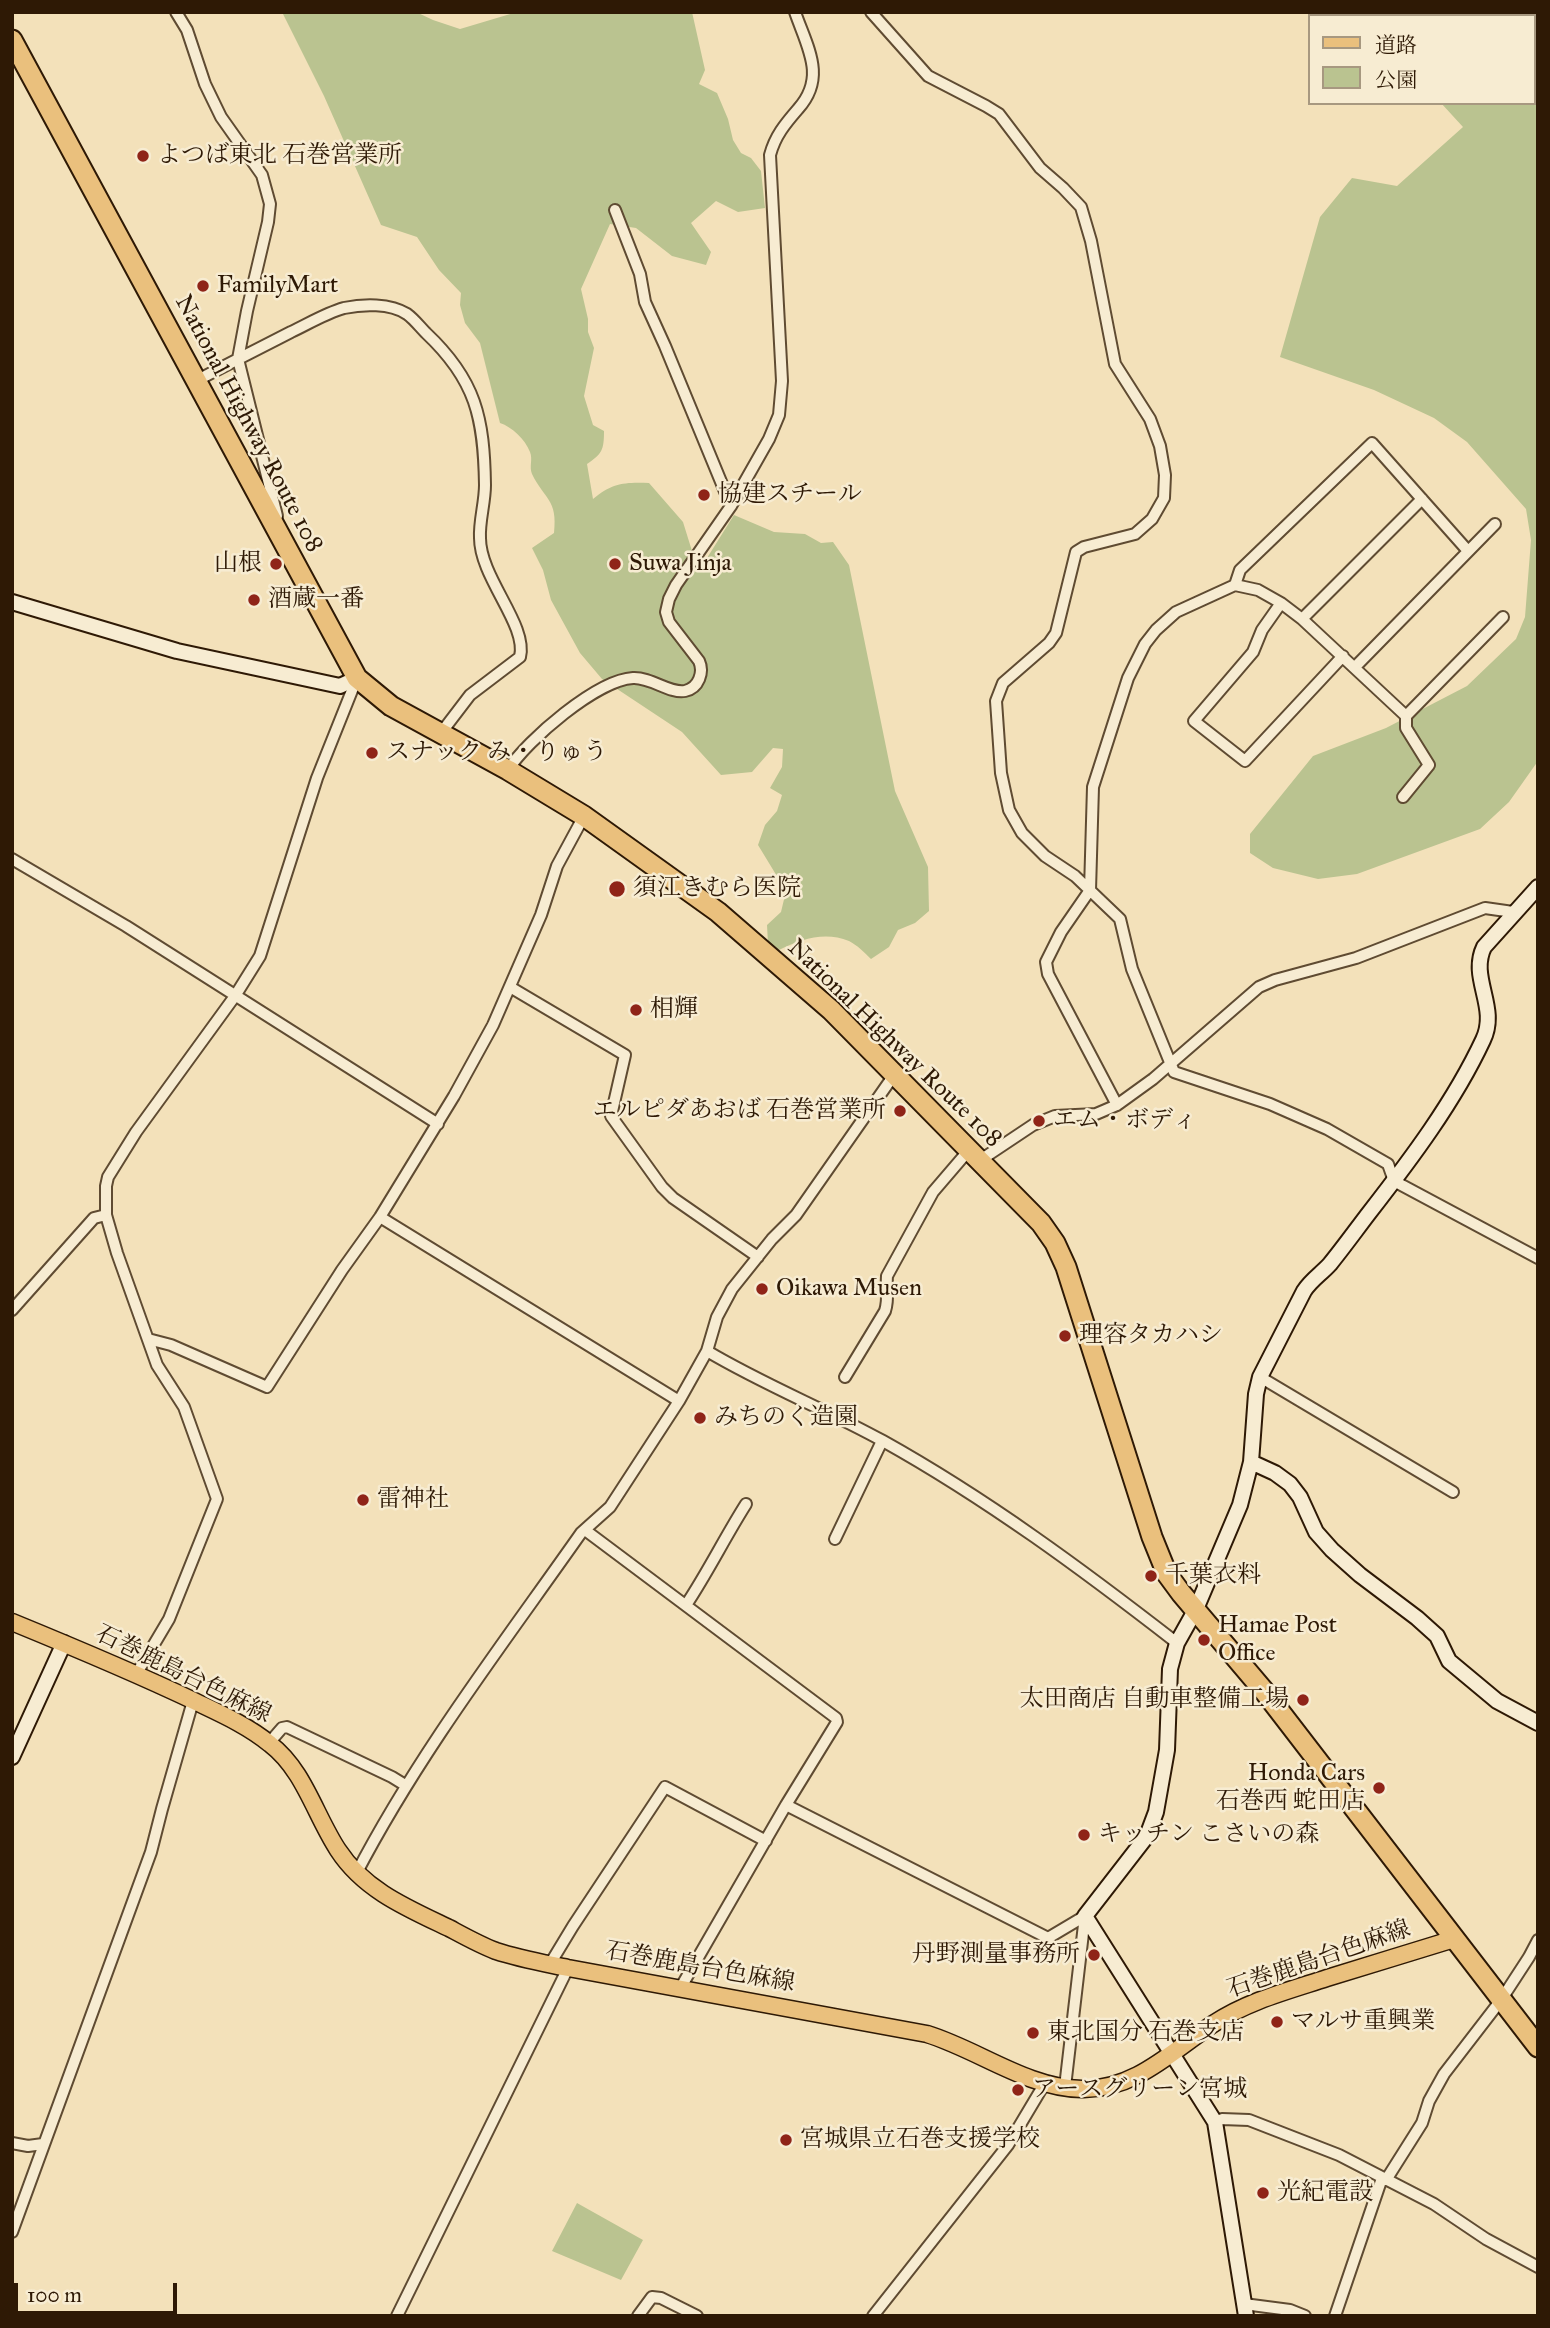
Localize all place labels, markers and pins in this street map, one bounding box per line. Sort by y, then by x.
place label: よつば東北 石巻営業所 [157,142,402,170]
marker: よつば東北 石巻営業所 [135,148,151,164]
place label: FamilyMart [217,272,338,300]
marker: FamilyMart [195,278,211,294]
place label: 協建スチール [718,481,862,509]
marker: 協建スチール [696,487,712,503]
place label: 山根 [214,550,262,578]
place label: Suwa Jinja [629,550,732,578]
marker: 山根 [268,556,284,572]
marker: Suwa Jinja [607,556,623,572]
place label: 酒蔵一番 [268,586,364,614]
marker: 酒蔵一番 [246,592,262,608]
place label: スナック み・りゅう [386,739,607,767]
marker: スナック み・りゅう [364,745,380,761]
place label: 須江きむら医院 [633,875,801,903]
marker: 須江きむら医院 [607,879,627,899]
place label: 相輝 [650,996,698,1024]
marker: 相輝 [628,1002,644,1018]
place label: エルピダあおば 石巻営業所 [593,1097,886,1125]
marker: エルピダあおば 石巻営業所 [892,1103,908,1119]
place label: エム・ボディ [1053,1107,1197,1135]
marker: エム・ボディ [1031,1113,1047,1129]
place label: Oikawa Musen [776,1275,922,1303]
marker: Oikawa Musen [754,1281,770,1297]
place label: 理容タカハシ [1079,1322,1223,1350]
marker: 理容タカハシ [1057,1328,1073,1344]
place label: みちのく造園 [714,1404,858,1432]
marker: みちのく造園 [692,1410,708,1426]
place label: 雷神社 [377,1486,449,1514]
marker: 雷神社 [355,1492,371,1508]
place label: 千葉衣料 [1165,1562,1261,1590]
marker: 千葉衣料 [1143,1568,1159,1584]
place label: Hamae Post Office [1218,1612,1337,1668]
marker: Hamae Post Office [1196,1632,1212,1648]
place label: 太田商店 自動車整備工場 [1020,1686,1289,1714]
marker: 太田商店 自動車整備工場 [1295,1692,1311,1708]
place label: Honda Cars 石巻西 蛇田店 [1216,1760,1365,1816]
marker: Honda Cars 石巻西 蛇田店 [1371,1780,1387,1796]
place label: キッチン こさいの森 [1098,1821,1319,1849]
marker: キッチン こさいの森 [1076,1827,1092,1843]
place label: 丹野測量事務所 [912,1941,1080,1969]
marker: 丹野測量事務所 [1086,1947,1102,1963]
place label: マルサ重興業 [1291,2008,1435,2036]
marker: マルサ重興業 [1269,2014,1285,2030]
place label: 東北国分 石巻支店 [1047,2019,1244,2047]
marker: 東北国分 石巻支店 [1025,2025,1041,2041]
place label: アースグリーン宮城 [1032,2076,1247,2104]
marker: アースグリーン宮城 [1010,2082,1026,2098]
place label: 宮城県立石巻支援学校 [800,2126,1040,2154]
marker: 宮城県立石巻支援学校 [778,2132,794,2148]
place label: 光紀電設 [1277,2179,1373,2207]
marker: 光紀電設 [1255,2185,1271,2201]

